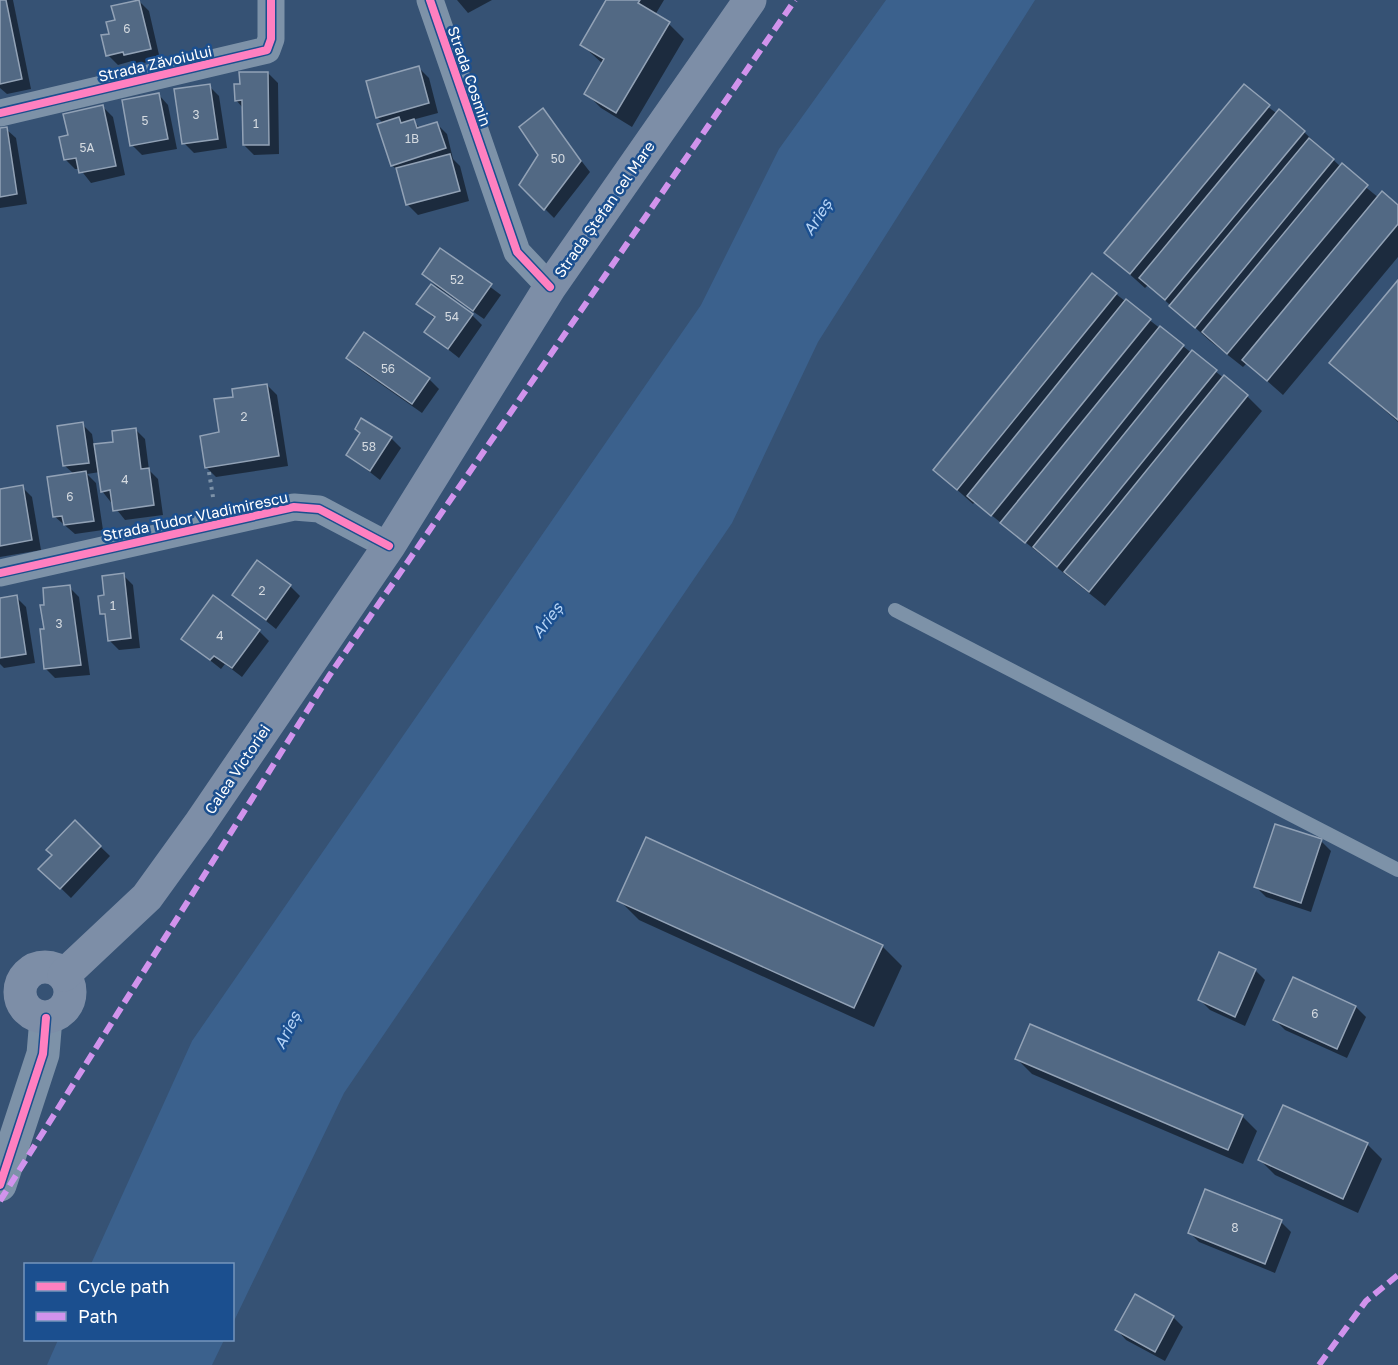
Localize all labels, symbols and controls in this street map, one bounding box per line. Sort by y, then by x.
house number: 6 [123,21,131,36]
street label: Strada Cosmin [444,24,496,128]
street label: Strada Zăvoiului [96,41,214,85]
house number: 3 [192,107,200,122]
house number: 5 [142,113,149,128]
house number: 1 [253,116,259,131]
house number: 1B [405,131,419,146]
street label: Strada Ștefan cel Mare [550,137,658,281]
house number: 5A [79,140,95,155]
house number: 50 [551,151,565,166]
water label: Arieș [798,194,837,239]
house number: 52 [450,272,464,287]
house number: 54 [445,309,459,324]
house number: 56 [381,361,395,376]
house number: 2 [241,409,248,424]
house number: 58 [362,439,376,454]
house number: 4 [121,472,129,487]
street label: Strada Tudor Vladimirescu [101,488,289,544]
house number: 6 [66,489,74,504]
house number: 2 [259,583,266,598]
water label: Arieș [527,597,568,642]
house number: 1 [110,598,116,613]
house number: 3 [55,616,63,631]
house number: 4 [216,628,224,643]
street label: Calea Victoriei [200,721,274,817]
house number: 6 [1311,1006,1319,1021]
water label: Arieș [269,1007,305,1052]
house number: 8 [1231,1220,1239,1235]
legend [24,1263,234,1341]
text: Cycle path [78,1275,170,1297]
text: Path [78,1305,118,1327]

